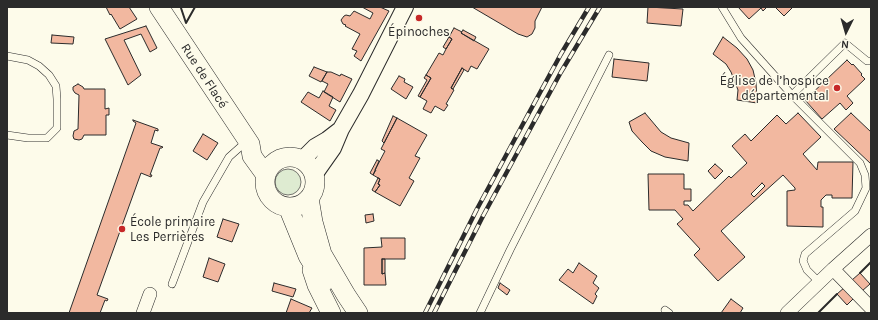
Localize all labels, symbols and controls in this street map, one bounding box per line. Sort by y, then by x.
north arrow [826,12,866,52]
marker: Épinoches [414,13,424,23]
place label: Épinoches [388,24,450,40]
text: N [840,38,849,51]
street label: Rue de Flacé [177,41,231,111]
place label: Église de l’hospice départemental [720,73,829,104]
marker: Église de l’hospice départemental [832,83,842,93]
place label: École primaire Les Perrières [130,214,215,245]
marker: École primaire Les Perrières [117,224,127,234]

